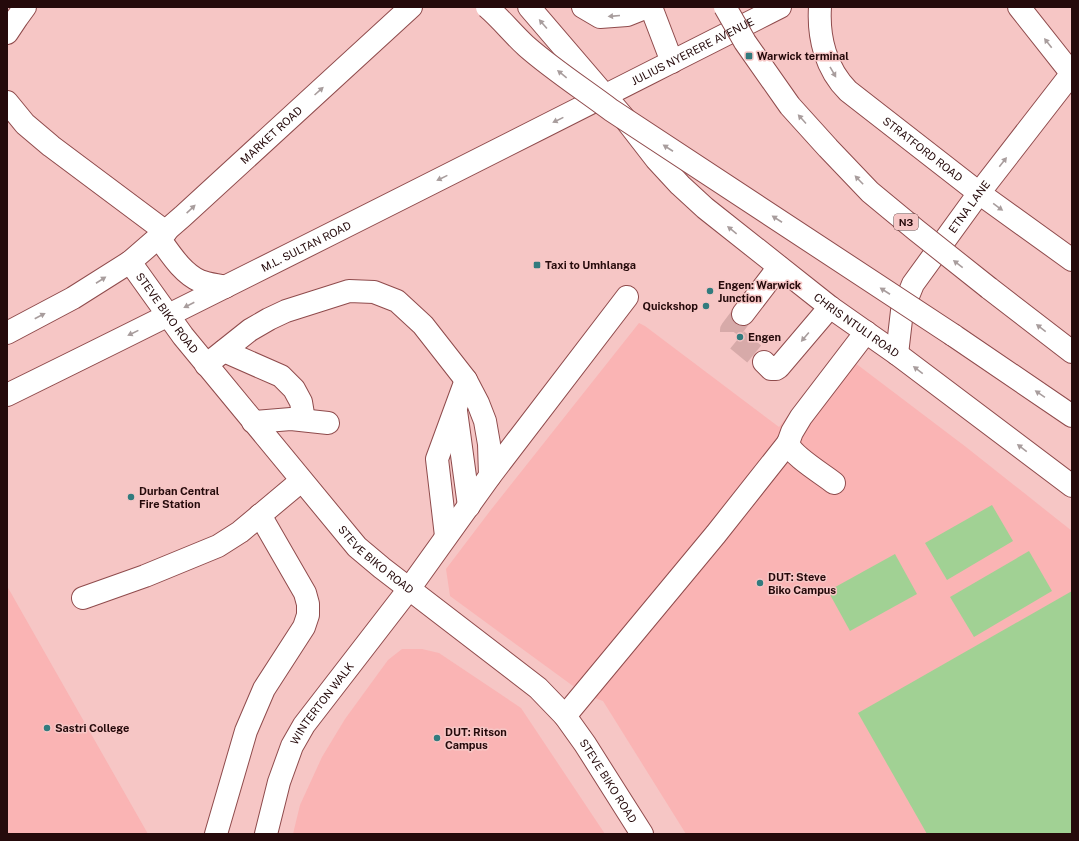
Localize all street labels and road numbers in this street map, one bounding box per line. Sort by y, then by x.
street label: JULIUS NYERERE AVENUE [629,15,756,87]
street label: MARKET ROAD [238,104,305,166]
street label: STRATFORD ROAD [881,115,965,184]
street label: ETNA LANE [946,178,992,235]
road number: N3 [894,214,918,230]
street label: M.L. SULTAN ROAD [259,219,353,274]
street label: STEVE BIKO ROAD [134,270,201,356]
street label: CHRIS NTULI ROAD [811,291,902,360]
street label: STEVE BIKO ROAD [336,523,416,596]
street label: WINTERTON WALK [288,660,356,747]
street label: STEVE BIKO ROAD [577,737,640,825]

